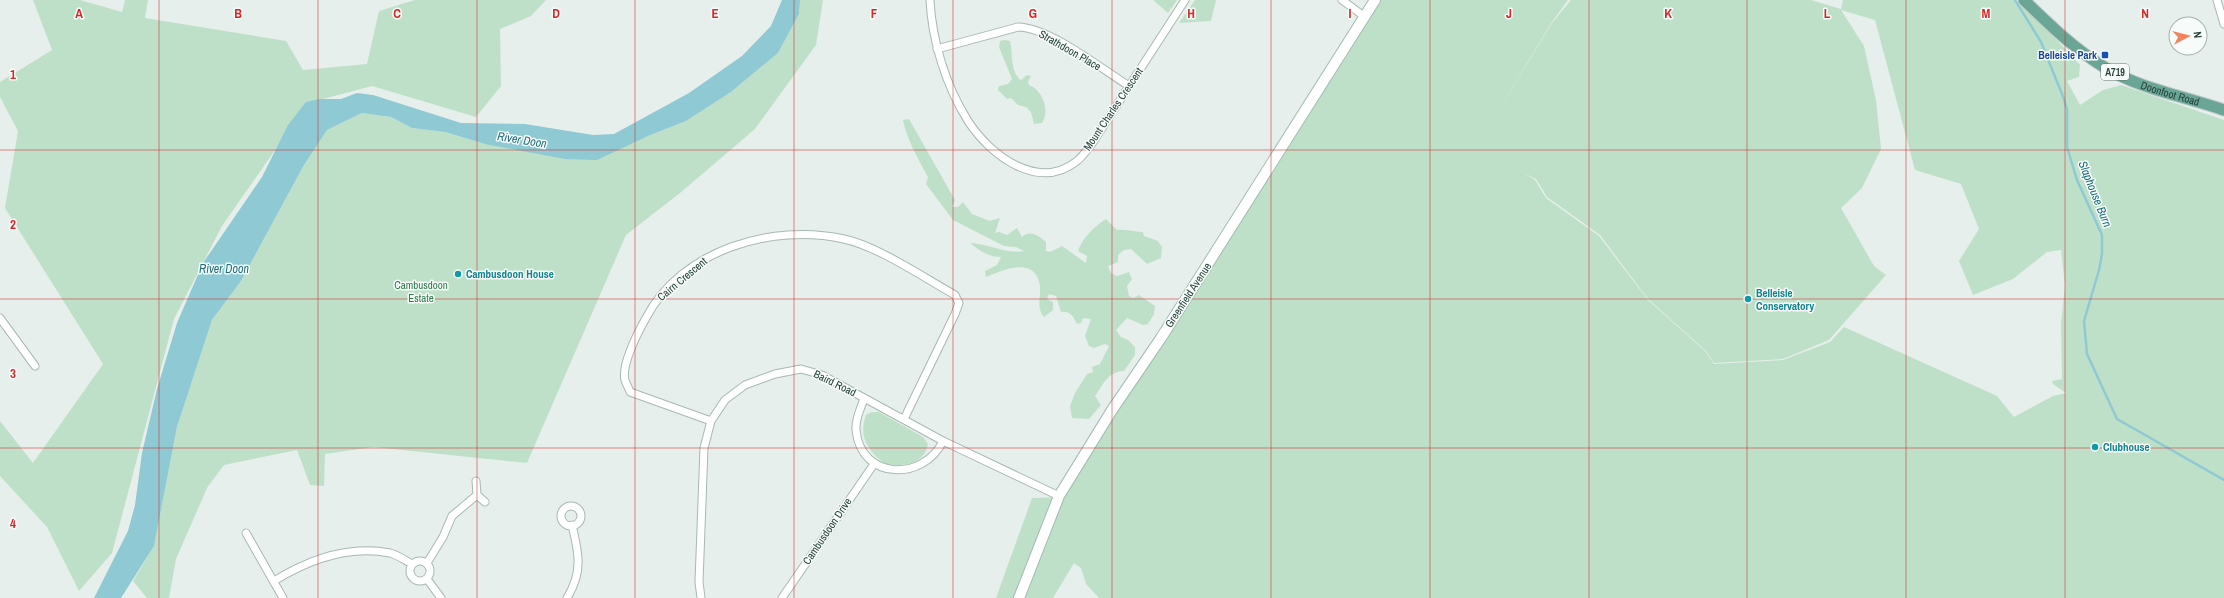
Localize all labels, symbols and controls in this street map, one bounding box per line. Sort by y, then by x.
text: A [75,5,83,22]
text: B [234,5,242,22]
text: C [393,5,401,22]
text: D [552,5,560,22]
text: E [711,5,719,22]
text: F [871,5,878,22]
text: G [1029,5,1037,22]
text: H [1187,5,1195,22]
text: I [1349,5,1352,22]
text: J [1506,5,1512,22]
text: K [1664,5,1672,22]
text: L [1824,5,1831,22]
text: M [1982,5,1991,22]
text: N [2141,5,2149,22]
north arrow [2168,16,2208,56]
street label: Strathdoon Place [1037,27,1103,73]
text: N [2191,31,2205,39]
place label: Belleisle Park [2038,48,2098,62]
marker: Belleisle Park [2100,50,2110,60]
street label: Mount Charles Crescent [1080,64,1146,153]
road number: A719 [2101,64,2129,80]
text: 1 [10,66,16,83]
street label: Doonfoot Road [2139,78,2201,109]
water label: River Doon [496,128,548,152]
water label: Slaphouse Burn [2074,159,2116,229]
text: 2 [10,216,16,233]
street label: Cairn Crescent [654,254,710,304]
street label: Greenfield Avenue [1162,260,1214,330]
water label: River Doon [199,261,249,277]
place label: Cambusdoon House [466,267,554,281]
marker: Cambusdoon House [453,269,463,279]
park label: Cambusdoon Estate [394,278,448,305]
place label: Belleisle Conservatory [1756,286,1814,313]
marker: Belleisle Conservatory [1743,294,1753,304]
text: 3 [10,365,16,382]
street label: Baird Road [811,367,859,399]
place label: Clubhouse [2103,440,2150,454]
marker: Clubhouse [2090,442,2100,452]
street label: Cambusdoon Drive [799,495,855,567]
text: 4 [10,515,16,532]

